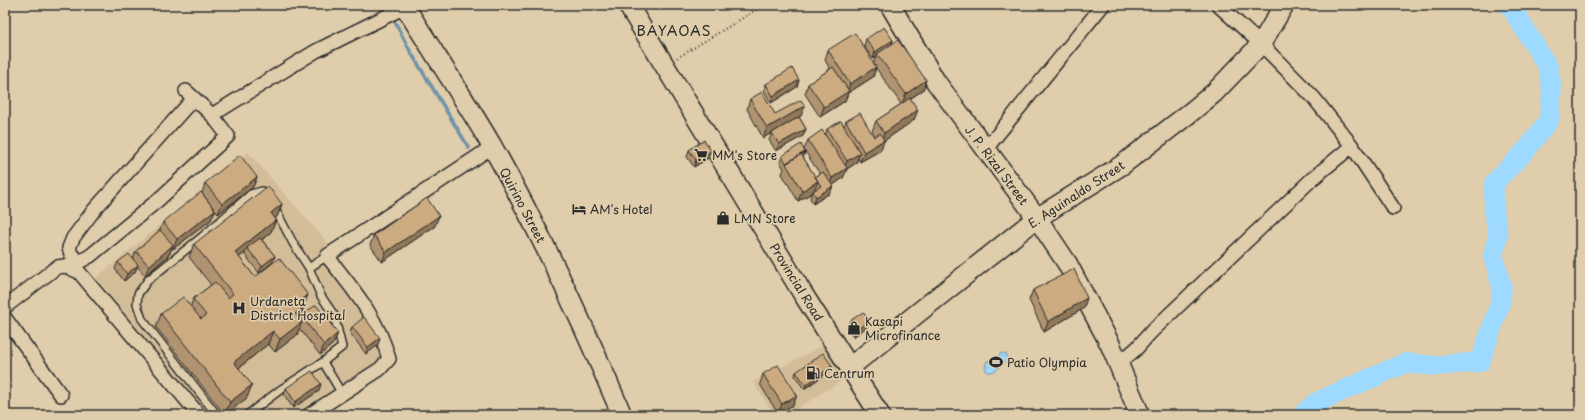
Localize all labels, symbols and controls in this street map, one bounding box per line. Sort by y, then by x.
district label: BAYAOAS [637,20,711,41]
street label: J. P. Rizal Street [961,121,1033,209]
place label: MM's Store [712,146,777,164]
supermarket icon: MM's Store [693,147,709,163]
street label: E. Aguinaldo Street [1024,156,1128,232]
street label: Quirino Street [496,164,550,246]
place label: AM's Hotel [590,200,653,218]
hotel icon: AM's Hotel [571,201,587,217]
place label: LMN Store [734,209,796,227]
shop icon: LMN Store [715,210,731,226]
street label: Provincial Road [766,240,828,324]
place label: Urdaneta District Hospital [250,292,346,324]
hospital icon: Urdaneta District Hospital [231,300,247,316]
place label: Kasapi Microfinance [865,312,941,344]
shop icon: Kasapi Microfinance [846,320,862,336]
place label: Patio Olympia [1007,353,1087,371]
sports icon: Patio Olympia [988,354,1004,370]
place label: Centrum [824,364,875,382]
fuel station icon: Centrum [805,365,821,381]

